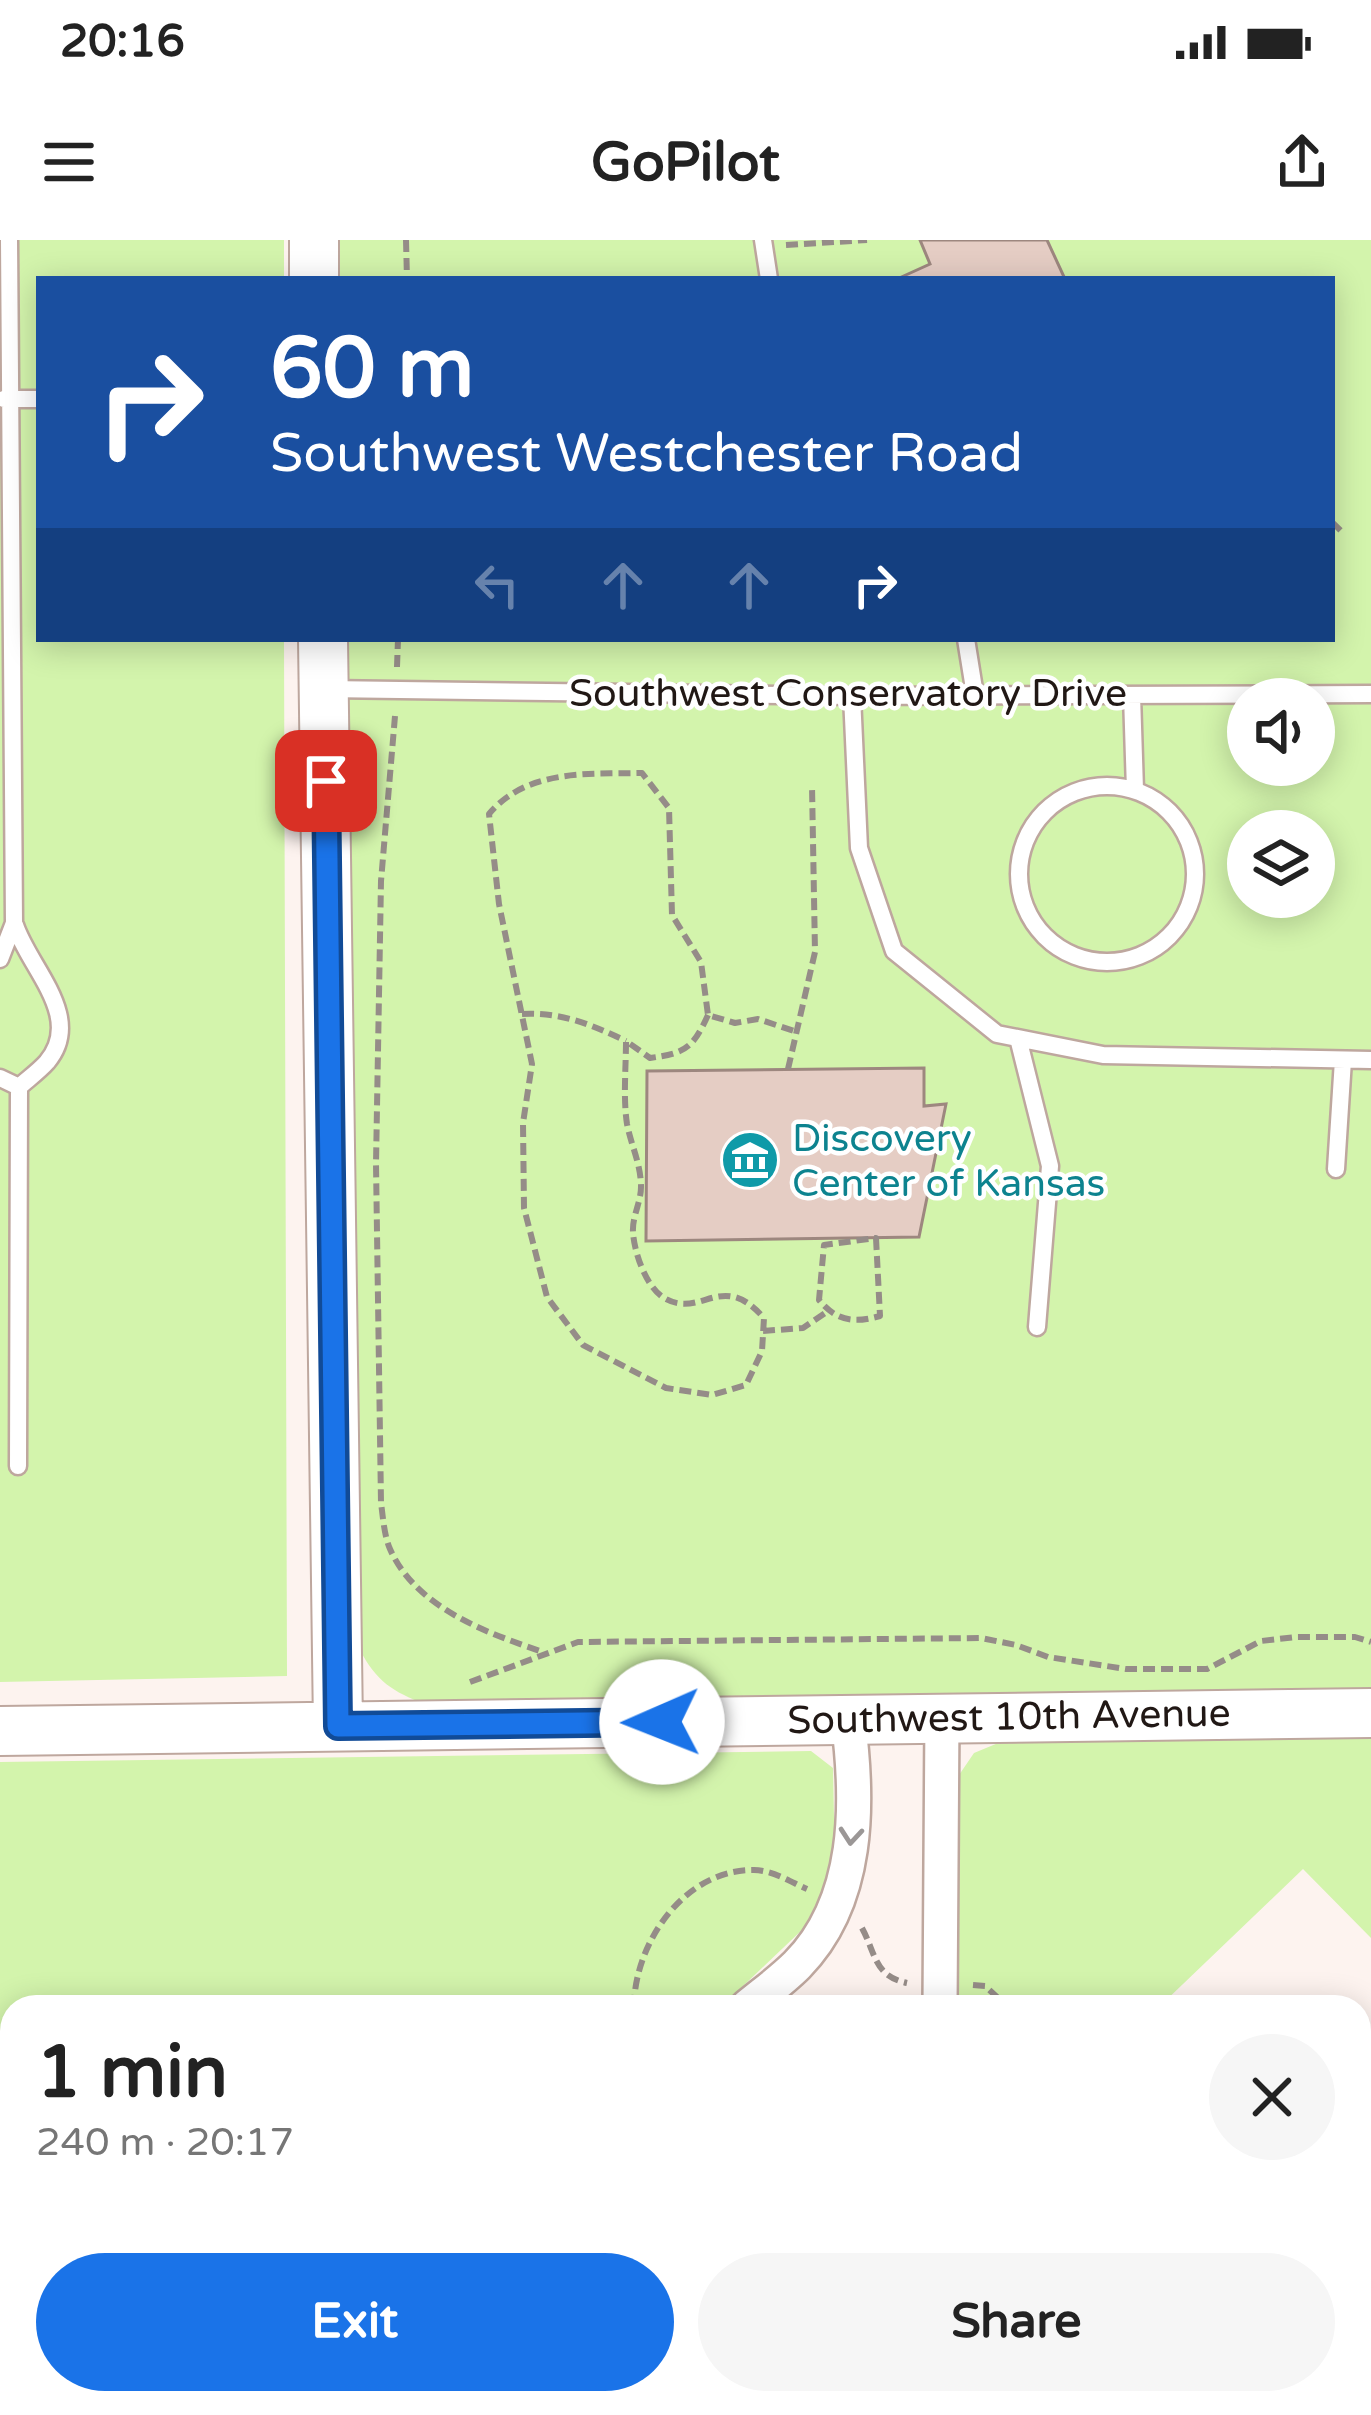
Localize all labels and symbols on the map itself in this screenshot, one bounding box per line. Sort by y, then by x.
street label: Southwest Conservatory Drive [569,670,1127,717]
pin [275,730,377,832]
place label: Discovery Center of Kansas [792,1115,1105,1207]
museum icon: Discovery Center of Kansas [719,1129,781,1191]
position arrow [599,1659,725,1785]
street label: Southwest 10th Avenue [787,1690,1231,1744]
one-way arrow [839,1827,865,1846]

